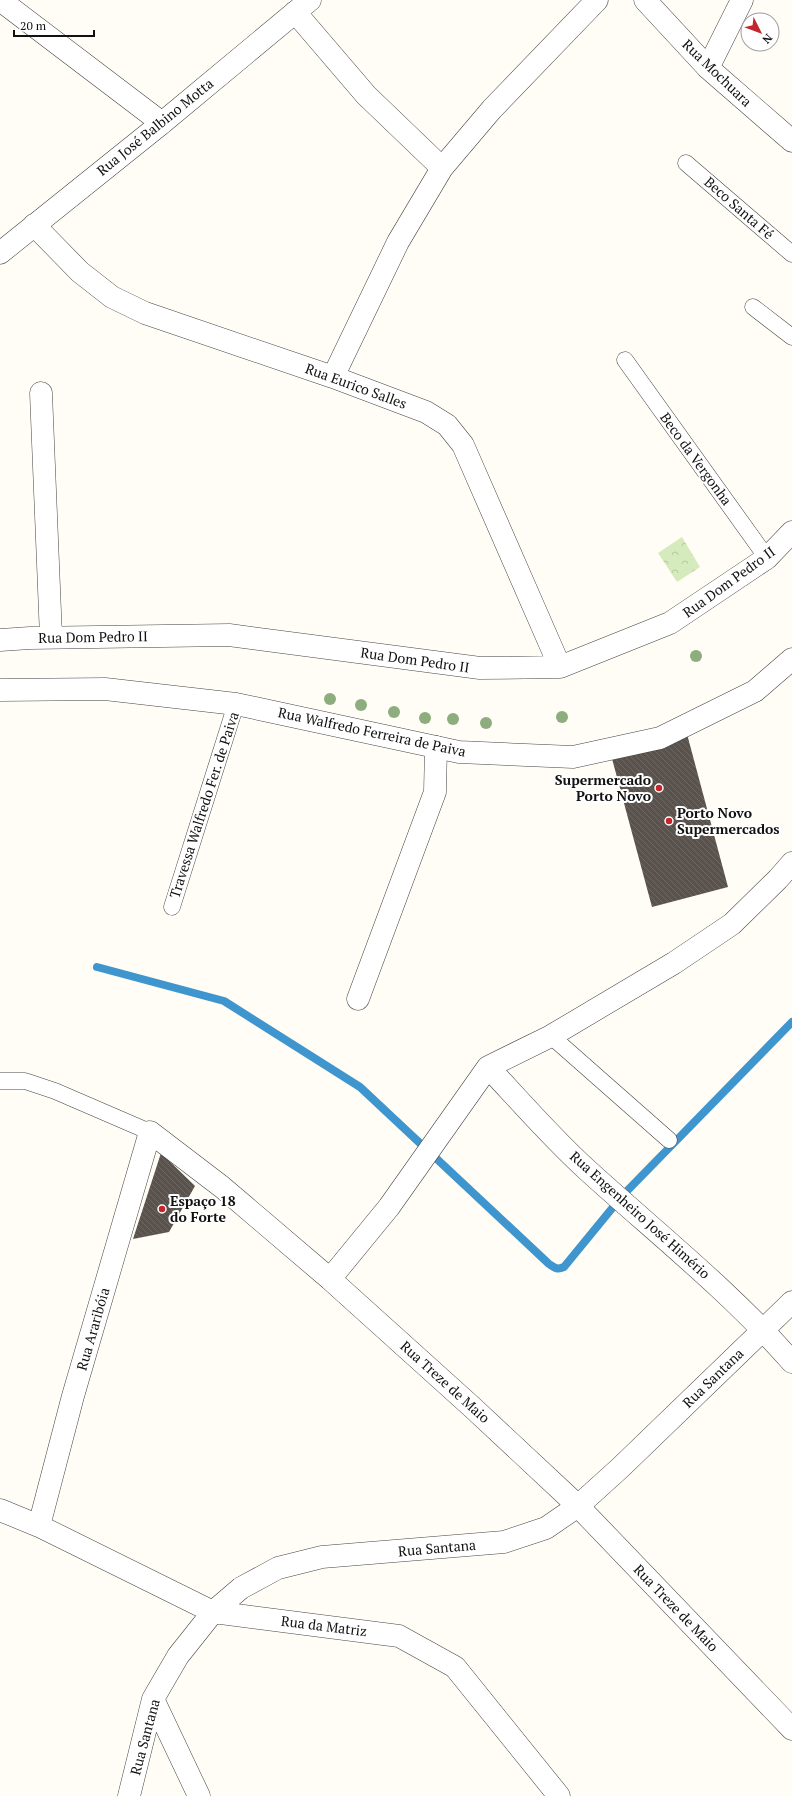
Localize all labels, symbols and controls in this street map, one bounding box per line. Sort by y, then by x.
scale bar [14,12,94,38]
north arrow [740,12,780,52]
text: 20 m [20,18,47,33]
text: N [759,31,775,47]
street label: Rua Mochuara [679,35,756,111]
street label: Rua José Balbino Motta [92,74,217,180]
street label: Beco Santa Fé [701,172,778,243]
street label: Rua Eurico Salles [303,358,410,413]
street label: Beco da Vergonha [656,408,737,509]
street label: Rua Dom Pedro II [679,542,779,622]
street label: Rua Dom Pedro II [38,626,148,647]
street label: Rua Dom Pedro II [359,642,471,677]
street label: Rua Walfredo Ferreira de Paiva [276,702,468,761]
street label: Travessa Walfredo Fer. de Paiva [164,709,243,900]
place label: Supermercado Porto Novo [555,770,651,805]
marker: Supermercado Porto Novo [654,783,664,793]
place label: Porto Novo Supermercados [677,803,780,838]
marker: Porto Novo Supermercados [664,816,674,826]
street label: Rua Engenheiro José Himério [566,1147,715,1283]
place label: Espaço 18 do Forte [170,1191,236,1226]
marker: Espaço 18 do Forte [157,1204,167,1214]
street label: Rua Araribóia [72,1285,113,1373]
street label: Rua Treze de Maio [396,1336,494,1427]
street label: Rua Santana [678,1344,747,1412]
street label: Rua Santana [397,1535,477,1560]
street label: Rua Treze de Maio [630,1560,723,1656]
street label: Rua da Matriz [280,1611,368,1640]
street label: Rua Santana [125,1697,164,1777]

